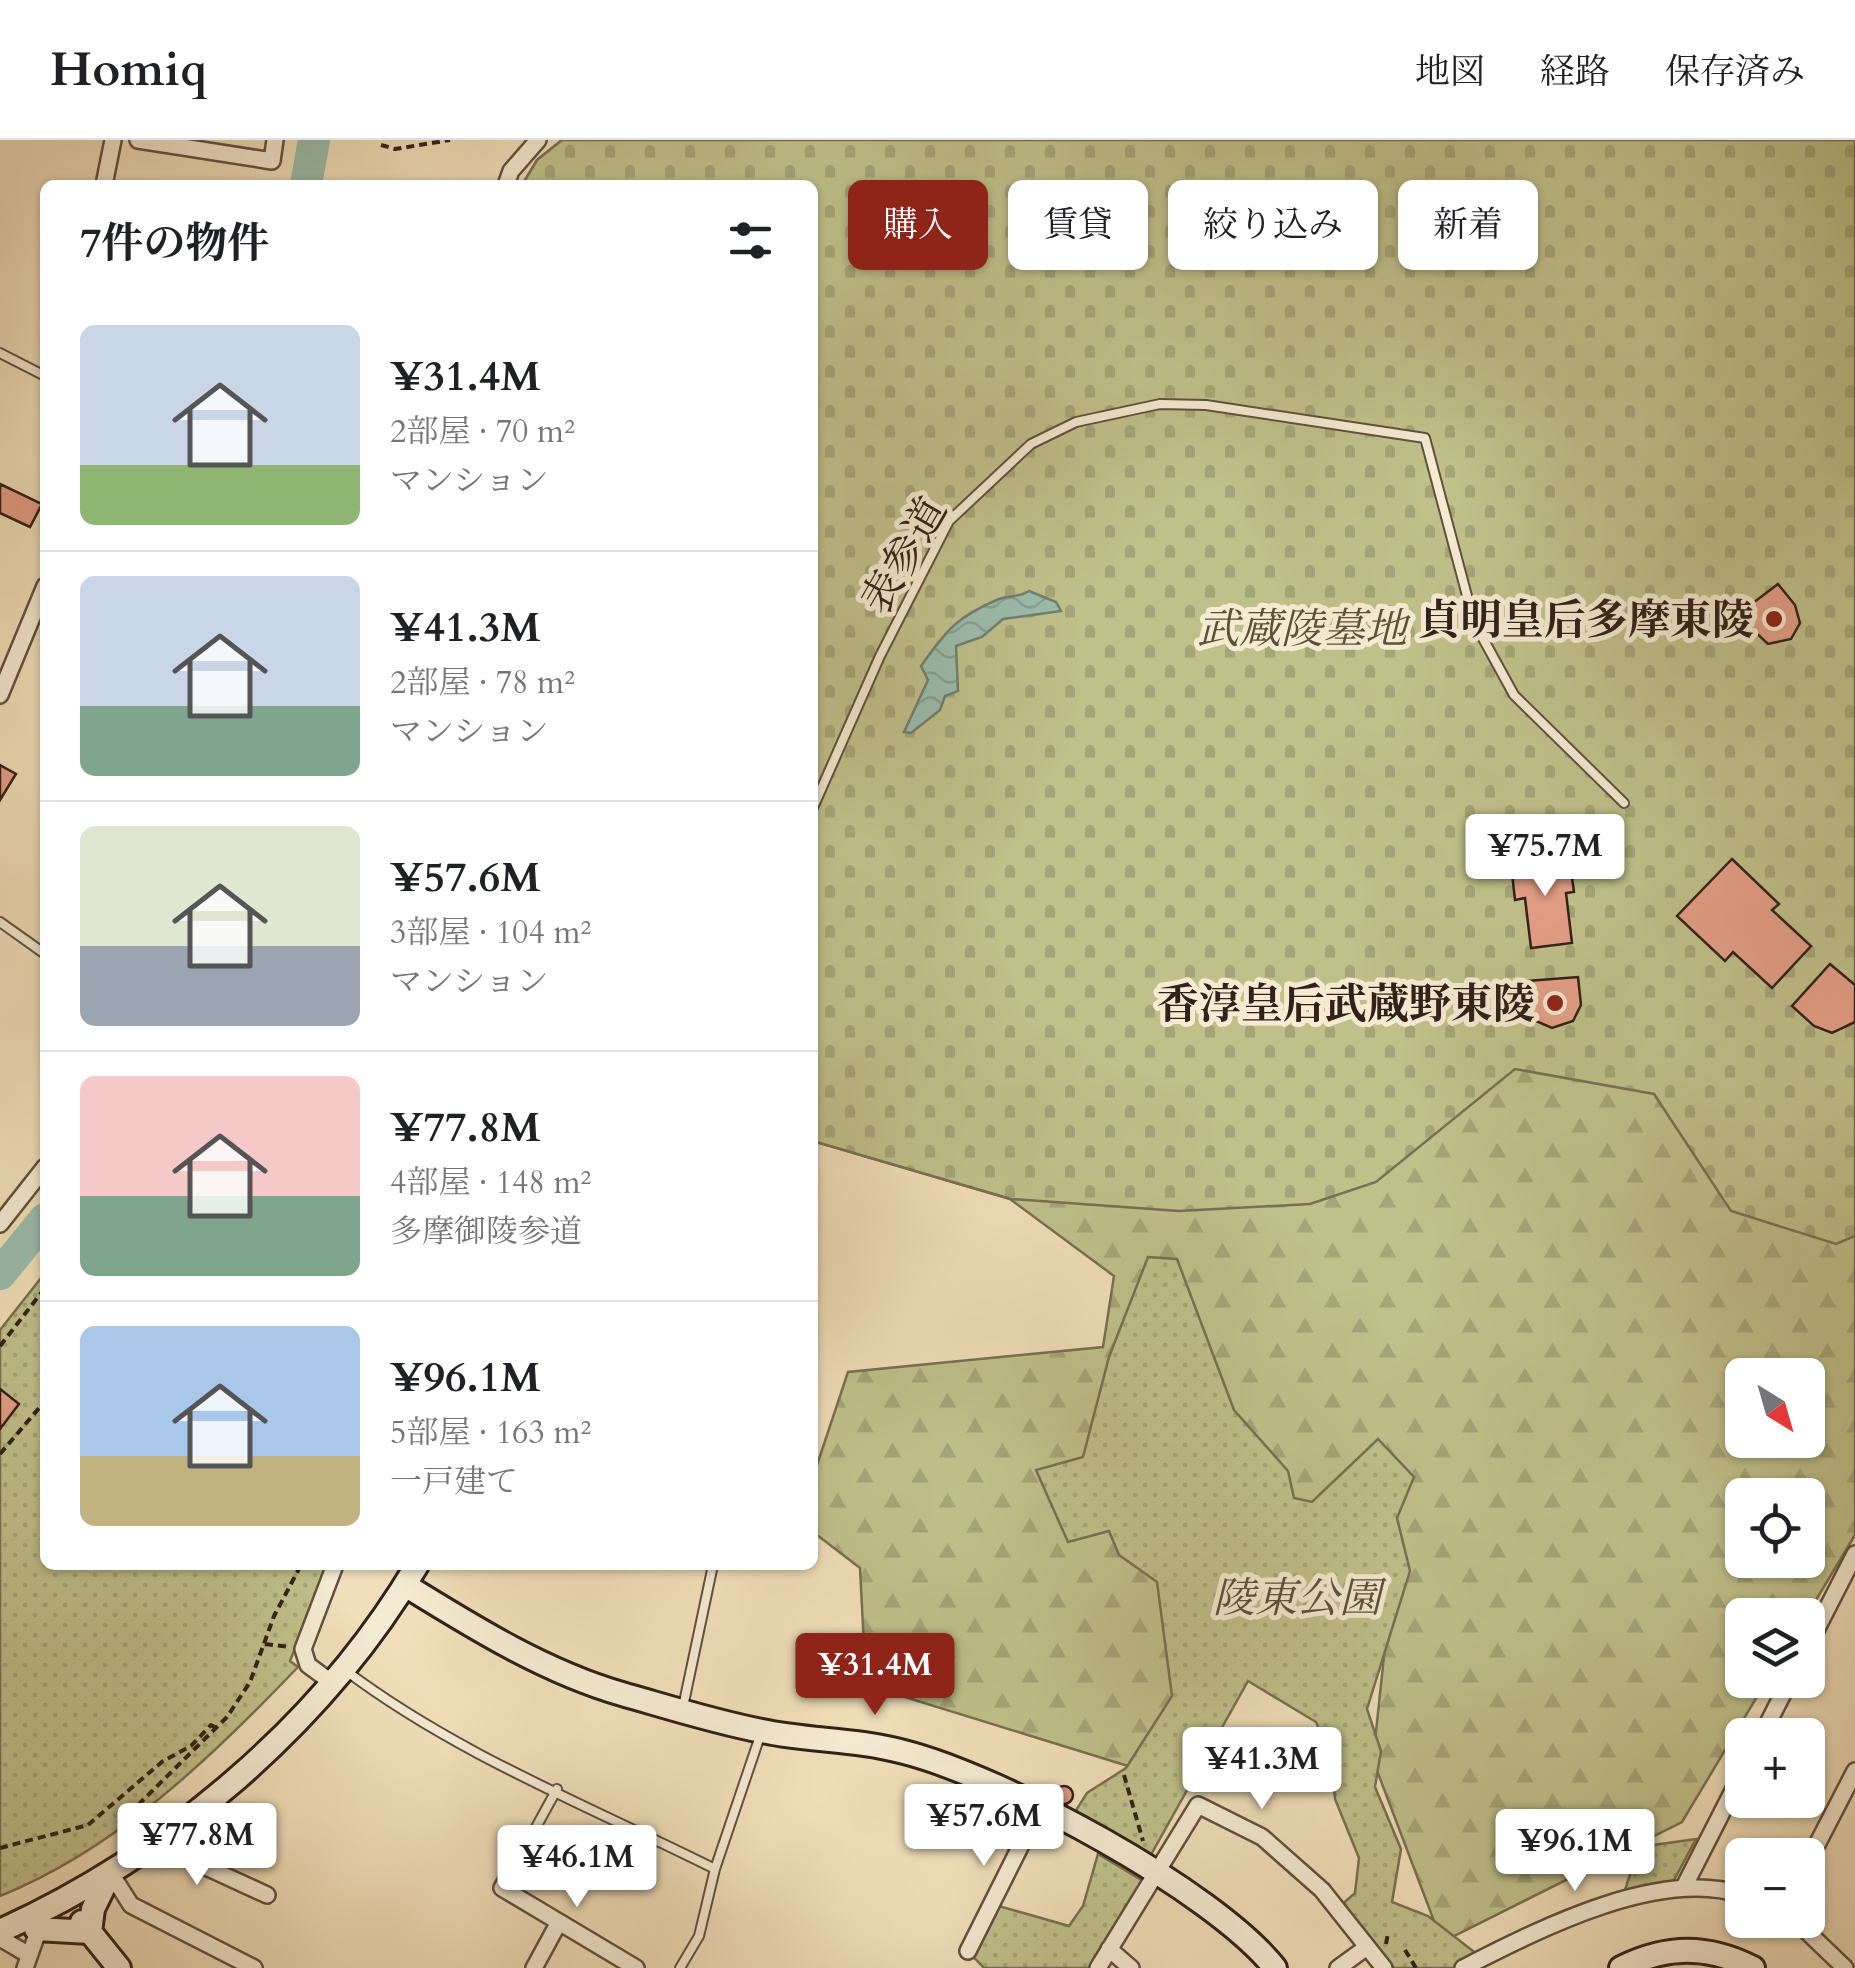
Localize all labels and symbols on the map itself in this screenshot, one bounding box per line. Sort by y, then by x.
street label: 表参道 [848,487,960,625]
place label: 貞明皇后多摩東陵 [1418,592,1754,649]
park label: 武蔵陵墓地 [1197,601,1411,658]
marker: 貞明皇后多摩東陵 [1763,608,1785,630]
pin: ¥75.7M [1464,814,1626,899]
place label: 香淳皇后武蔵野東陵 [1157,976,1535,1033]
marker: 香淳皇后武蔵野東陵 [1544,992,1566,1014]
north arrow [1725,1358,1825,1458]
park label: 陵東公園 [1213,1570,1387,1627]
pin: ¥31.4M [794,1633,956,1718]
pin: ¥41.3M [1181,1727,1343,1812]
pin: ¥57.6M [903,1784,1065,1869]
pin: ¥77.8M [116,1803,278,1888]
pin: ¥96.1M [1494,1809,1656,1894]
pin: ¥46.1M [496,1825,658,1910]

